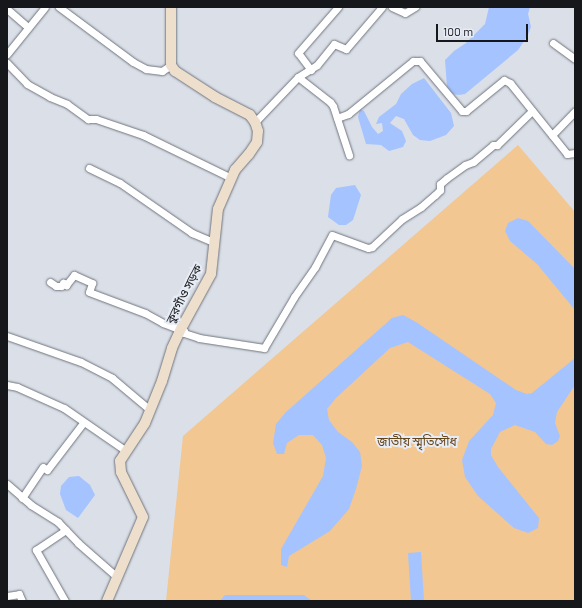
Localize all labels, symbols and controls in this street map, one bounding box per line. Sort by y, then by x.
scale bar [438,16,530,42]
text: 100 m [443,24,473,38]
street label: কুরগাঁও সড়ক [163,262,205,326]
park label: জাতীয় স্মৃতিসৌধ [377,435,457,449]

